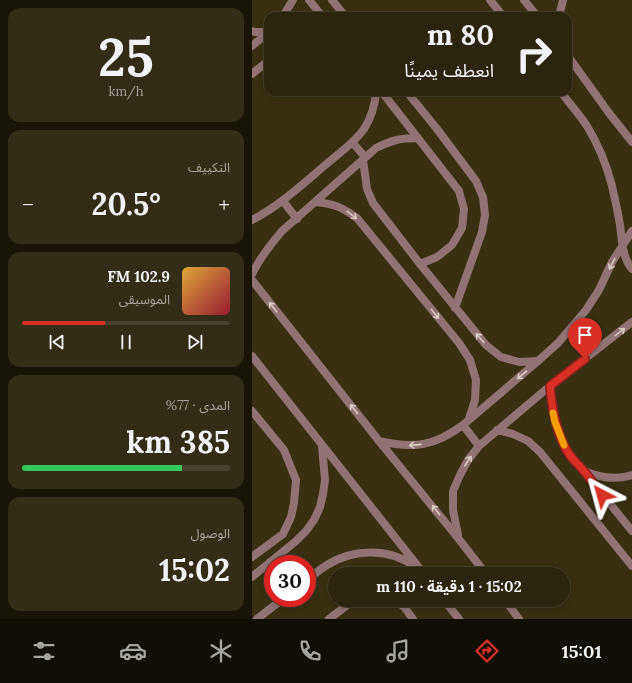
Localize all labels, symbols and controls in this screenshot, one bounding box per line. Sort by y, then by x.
text: 80 m [427,17,494,53]
text: 25 [98,24,154,90]
icon: right [508,28,560,80]
text: انعطف يمينًا [404,59,494,82]
text: km/h [108,83,144,100]
text: التكييف [188,159,230,176]
text: 20.5° [91,185,161,223]
text: − [22,190,34,218]
text: + [218,190,230,218]
one-way arrow [346,210,357,219]
one-way arrow [607,258,615,270]
text: 102.9 FM [107,267,170,286]
text: الموسيقى [119,291,170,308]
one-way arrow [269,302,278,313]
one-way arrow [430,309,439,320]
pin [568,318,602,359]
icon: arrive [574,324,596,346]
one-way arrow [615,327,626,336]
icon: previous [46,331,68,353]
icon: pause [115,331,137,353]
icon: next [184,331,206,353]
one-way arrow [475,332,484,343]
one-way arrow [517,370,527,379]
text: المدى · 77% [166,397,230,414]
one-way arrow [350,404,358,415]
text: 385 km [127,423,230,461]
one-way arrow [409,441,422,449]
one-way arrow [464,456,472,467]
position arrow [581,474,623,516]
one-way arrow [431,505,440,516]
text: الوصول [190,525,230,542]
text: 15:02 [159,551,230,589]
speed limit sign: 30 [264,555,316,607]
text: 15:02 · 1 دقيقة · 110 m [376,577,522,596]
icon: filters [30,637,58,665]
icon: car [119,637,147,665]
icon: climate [207,637,235,665]
icon: phone [296,637,324,665]
icon: music [384,637,412,665]
icon: directions [473,637,501,665]
text: 15:01 [561,640,602,663]

